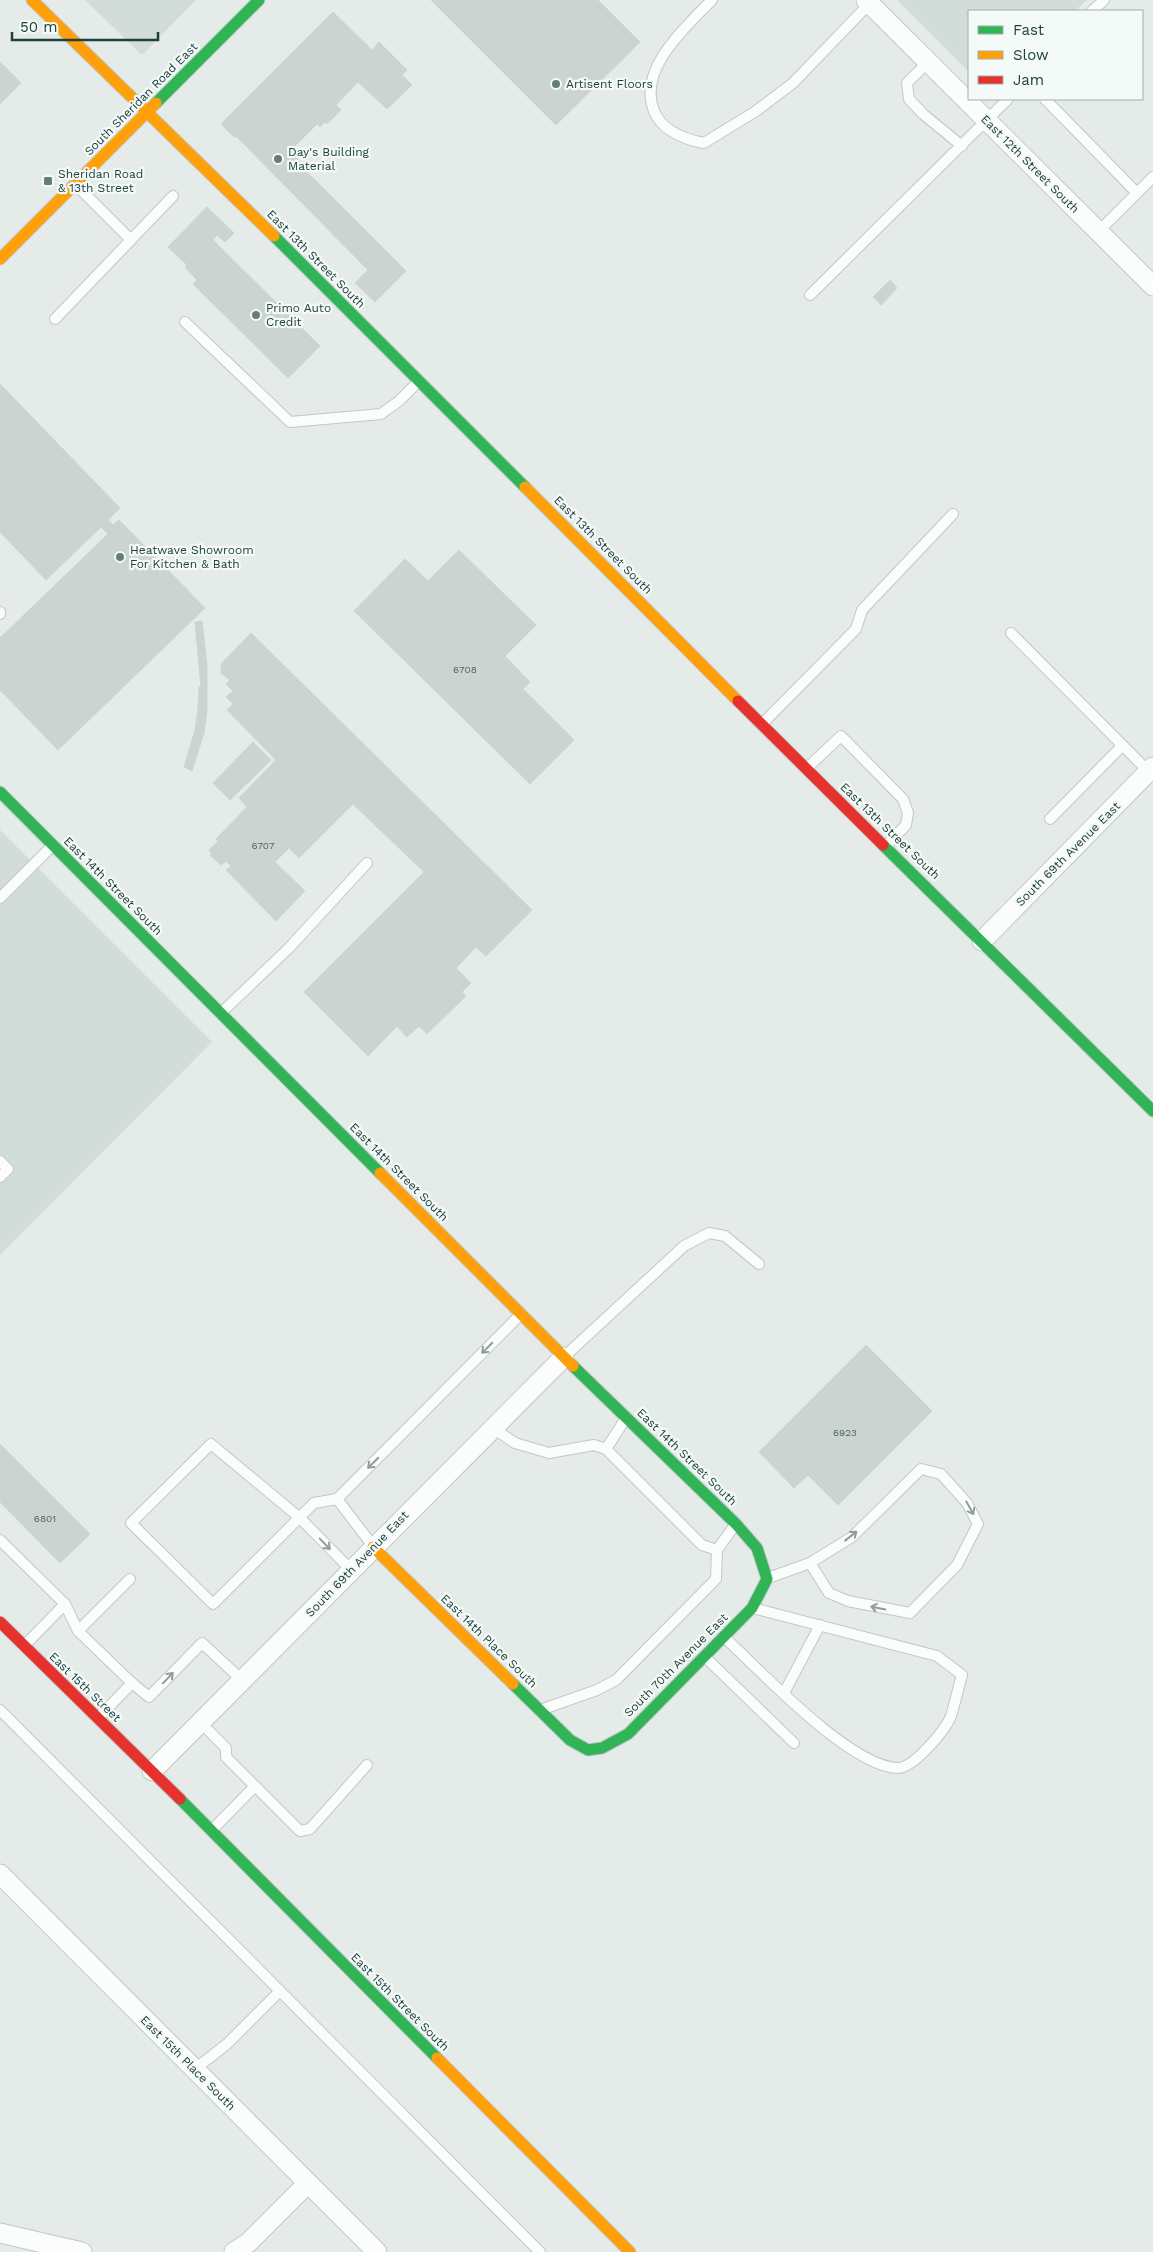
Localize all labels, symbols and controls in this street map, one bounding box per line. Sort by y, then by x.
scale bar [12,10,159,42]
legend [968,10,1143,100]
text: 50 m [20,18,57,36]
text: Fast [1013,21,1045,39]
street label: South Sheridan Road East [82,40,200,158]
text: Slow [1013,46,1049,64]
text: Jam [1013,71,1044,89]
place label: Artisent Floors [566,77,653,91]
marker: Artisent Floors [550,78,562,90]
street label: East 12th Street South [978,112,1082,216]
place label: Day's Building Material [288,145,370,173]
marker: Day's Building Material [272,153,284,165]
place label: Sheridan Road & 13th Street [58,167,143,195]
marker: Sheridan Road & 13th Street [42,175,54,187]
street label: East 13th Street South [264,207,368,311]
place label: Primo Auto Credit [266,301,331,329]
marker: Primo Auto Credit [250,309,262,321]
street label: East 13th Street South [551,493,655,597]
place label: Heatwave Showroom For Kitchen & Bath [130,543,254,571]
marker: Heatwave Showroom For Kitchen & Bath [114,551,126,563]
house number: 6708 [453,664,477,675]
street label: East 13th Street South [837,780,943,882]
street label: South 69th Avenue East [1013,799,1123,909]
street label: East 14th Street South [61,834,165,938]
house number: 6707 [251,840,275,851]
street label: East 14th Street South [347,1120,451,1224]
one-way arrow [481,1342,493,1354]
street label: East 14th Street South [634,1406,740,1508]
house number: 6923 [833,1427,857,1438]
one-way arrow [367,1457,379,1469]
one-way arrow [965,1501,975,1515]
street label: South 69th Avenue East [303,1508,411,1620]
house number: 6801 [34,1513,56,1524]
one-way arrow [844,1531,857,1542]
one-way arrow [319,1538,331,1550]
street label: East 14th Place South [438,1591,540,1691]
one-way arrow [871,1603,887,1612]
street label: South 70th Avenue East [621,1610,731,1720]
street label: East 15th Street [46,1649,124,1725]
one-way arrow [162,1672,174,1684]
street label: East 15th Street South [348,1950,452,2054]
street label: East 15th Place South [138,2013,238,2113]

